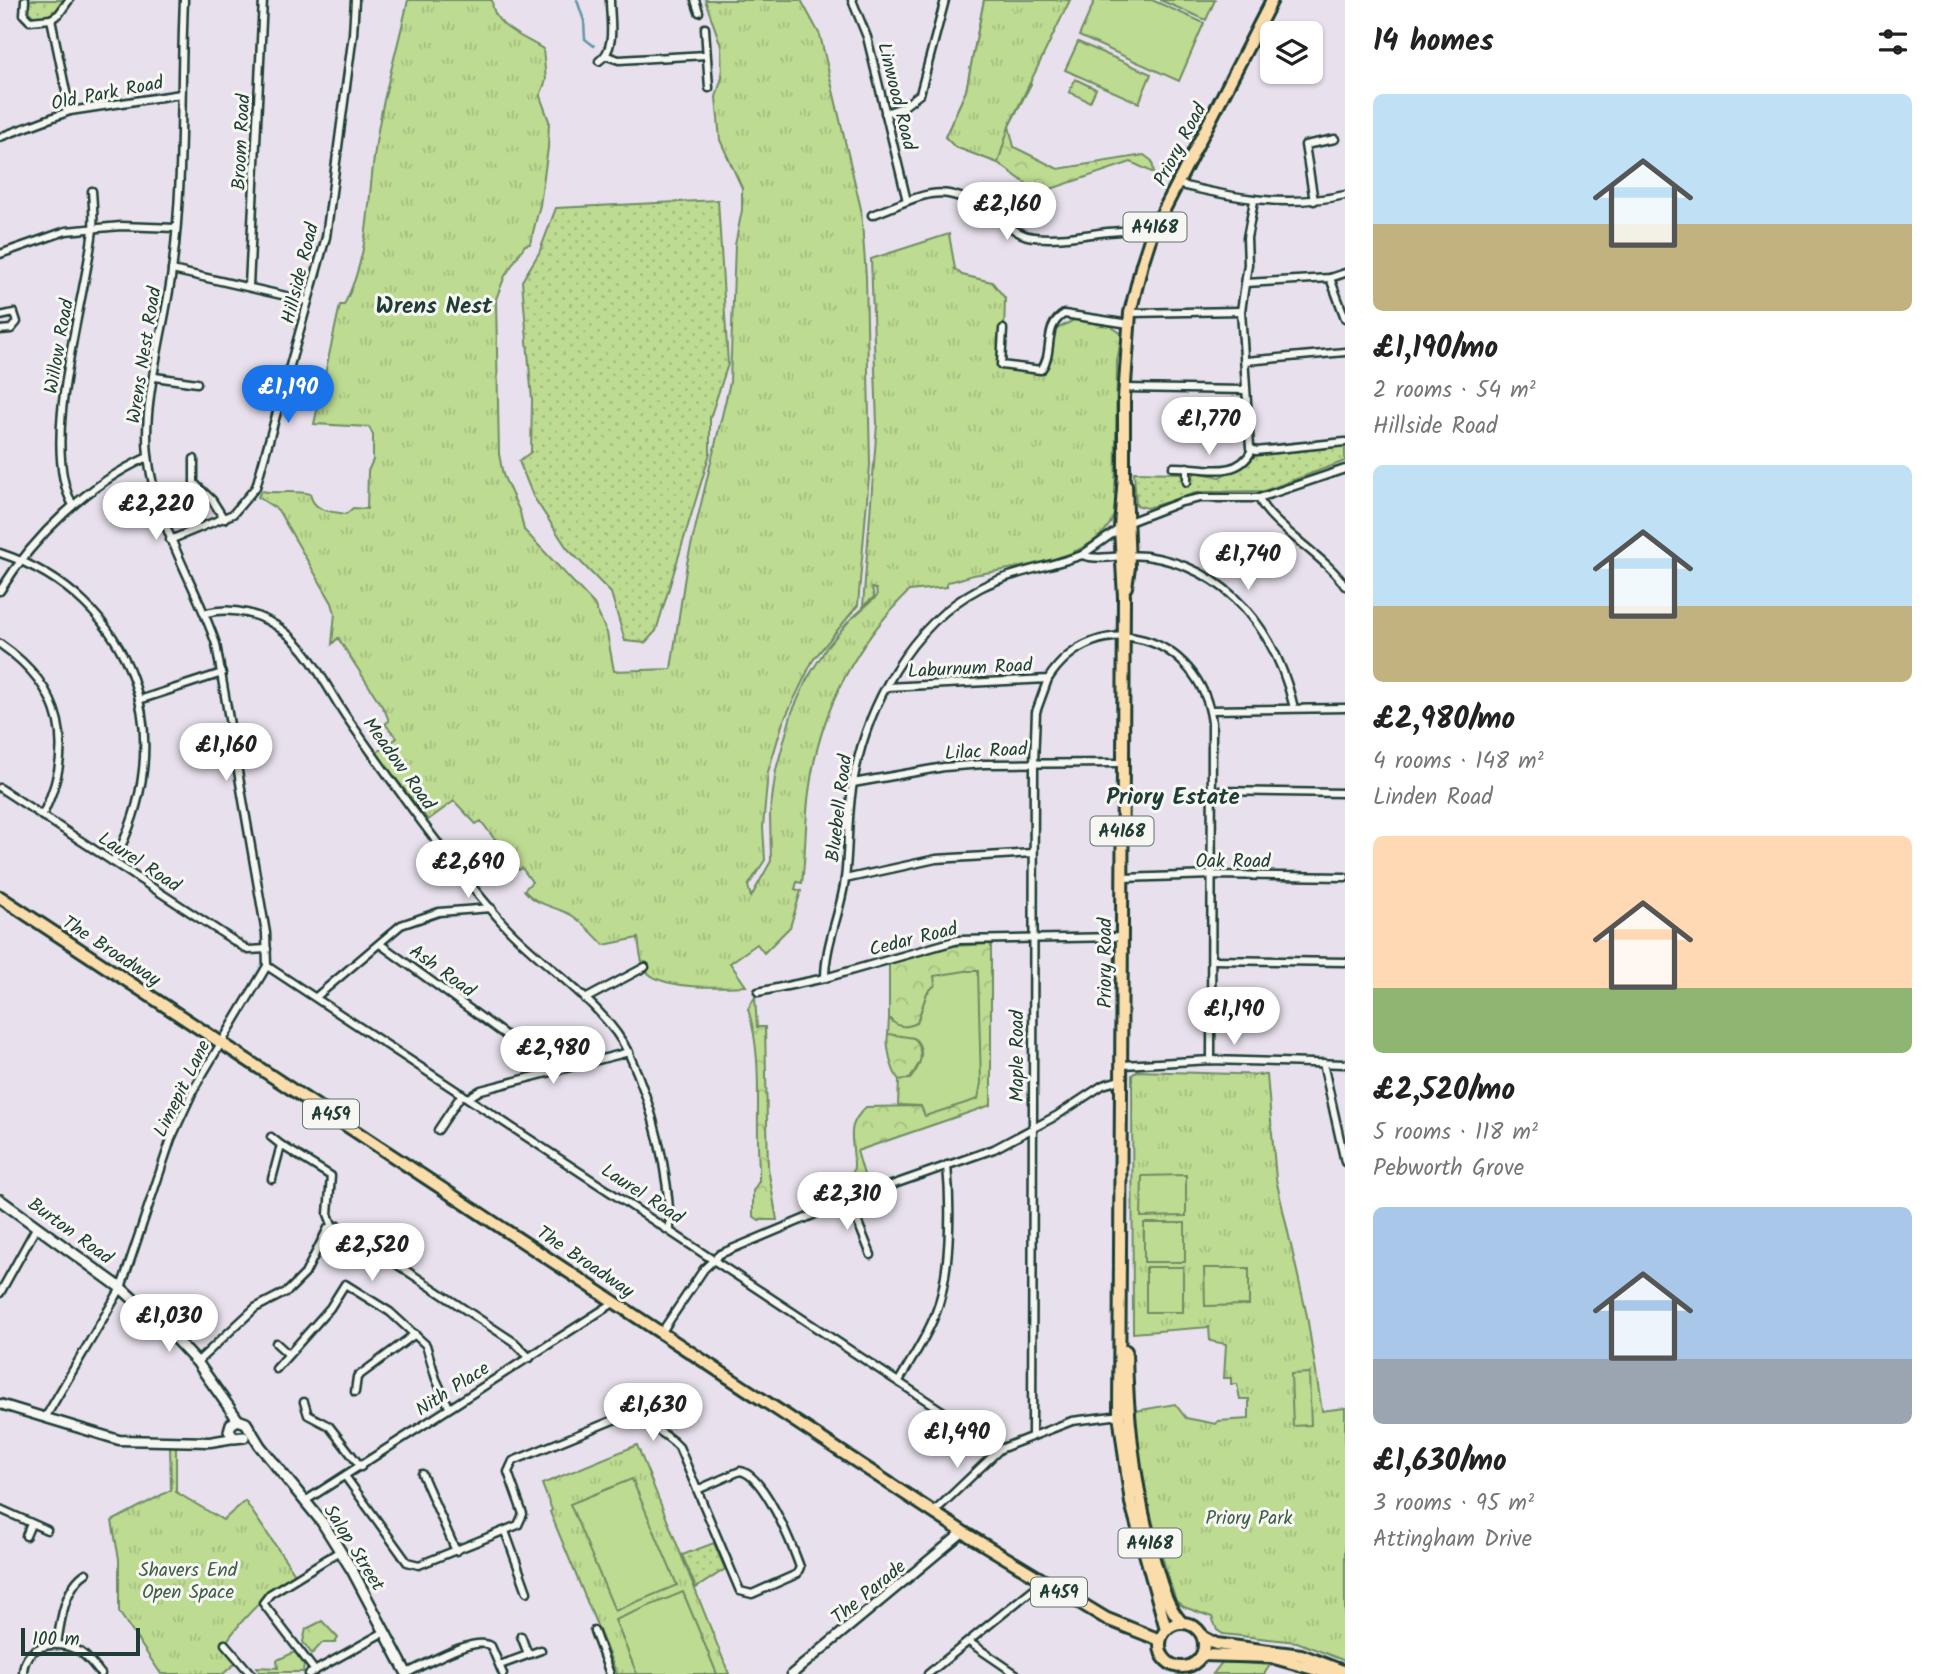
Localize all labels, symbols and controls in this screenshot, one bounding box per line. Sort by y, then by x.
text: 14 homes [1373,18,1494,66]
map controls [1260,21,1323,84]
button: layers [1260,21,1323,84]
icon: filters [1874,23,1912,61]
street label: Linwood Road [868,39,924,154]
street label: Old Park Road [49,68,166,120]
street label: Broom Road [224,93,260,191]
street label: Priory Road [1146,97,1216,192]
icon: home [1580,140,1706,266]
pin: £2,160 [950,182,1064,242]
text: £2,160 [973,187,1041,223]
road number: A4168 [1124,212,1186,242]
street label: Hillside Road [274,219,328,327]
street label: Wrens Nest Road [119,284,171,426]
district label: Wrens Nest [376,289,493,325]
street label: Willow Road [37,296,83,396]
text: £1,190/mo [1373,325,1498,373]
pin: £1,190 [231,366,345,425]
text: £1,190 [258,370,318,406]
text: 2 rooms · 54 m² [1373,373,1536,409]
pin: £1,770 [1152,398,1266,457]
text: £1,770 [1177,402,1241,438]
text: Hillside Road [1373,409,1498,445]
pin: £2,220 [99,482,213,542]
text: £2,220 [119,487,193,523]
icon: home [1580,511,1706,637]
pin: £1,740 [1191,532,1305,592]
text: £1,740 [1216,537,1281,573]
street label: Laburnum Road [907,651,1034,687]
text: £2,980/mo [1373,696,1515,744]
street label: Meadow Road [354,711,443,818]
pin: £1,160 [169,724,283,783]
text: £1,160 [195,728,257,764]
street label: Lilac Road [944,735,1029,769]
text: 4 rooms · 148 m² [1373,744,1544,780]
street label: Bluebell Road [819,752,862,864]
district label: Priory Estate [1106,780,1240,816]
text: Linden Road [1373,780,1493,816]
road number: A4168 [1090,816,1154,846]
street label: Laurel Road [91,825,187,901]
pin: £2,690 [411,841,525,900]
text: £2,690 [432,845,504,881]
street label: Oak Road [1195,847,1271,877]
icon: home [1580,882,1706,1008]
street label: The Broadway [56,908,167,995]
street label: Cedar Road [866,914,961,965]
street label: Priory Road [1091,917,1121,1008]
street label: Ash Road [402,937,482,1006]
pin: £1,190 [1177,988,1291,1047]
text: £1,190 [1204,992,1264,1028]
street label: Maple Road [1003,1010,1033,1102]
pin: £2,980 [496,1026,610,1086]
text: £2,980 [516,1031,590,1067]
street label: Limepit Lane [146,1035,220,1143]
text: £2,520/mo [1373,1067,1515,1115]
road number: A459 [303,1100,359,1128]
text: 5 rooms · 118 m² [1373,1115,1538,1151]
text: Pebworth Grove [1373,1151,1524,1187]
street label: Laurel Road [594,1157,690,1233]
pin: £2,310 [790,1172,904,1232]
text: £2,310 [813,1177,881,1213]
street label: Burton Road [21,1190,119,1273]
street label: The Broadway [530,1219,641,1307]
pin: £2,520 [315,1224,429,1283]
text: £2,520 [335,1228,409,1264]
icon: home [1580,1253,1706,1379]
pin: £1,030 [112,1294,226,1354]
text: £1,030 [136,1299,202,1335]
street label: Nith Place [410,1354,497,1425]
pin: £1,630 [596,1384,710,1443]
text: £1,630 [620,1388,686,1424]
pin: £1,490 [900,1410,1014,1470]
text: £1,490 [924,1415,990,1451]
text: £1,630/mo [1373,1438,1507,1486]
text: 3 rooms · 95 m² [1373,1486,1534,1522]
street label: Salop Street [315,1499,392,1598]
park label: Priory Park [1206,1504,1293,1534]
text: Attingham Drive [1373,1522,1532,1558]
road number: A4168 [1118,1528,1182,1558]
street label: The Parade [825,1553,914,1632]
park label: Shavers End Open Space [139,1556,238,1608]
road number: A459 [1031,1577,1087,1606]
scale bar [21,1625,140,1657]
text: 100 m [32,1625,80,1655]

